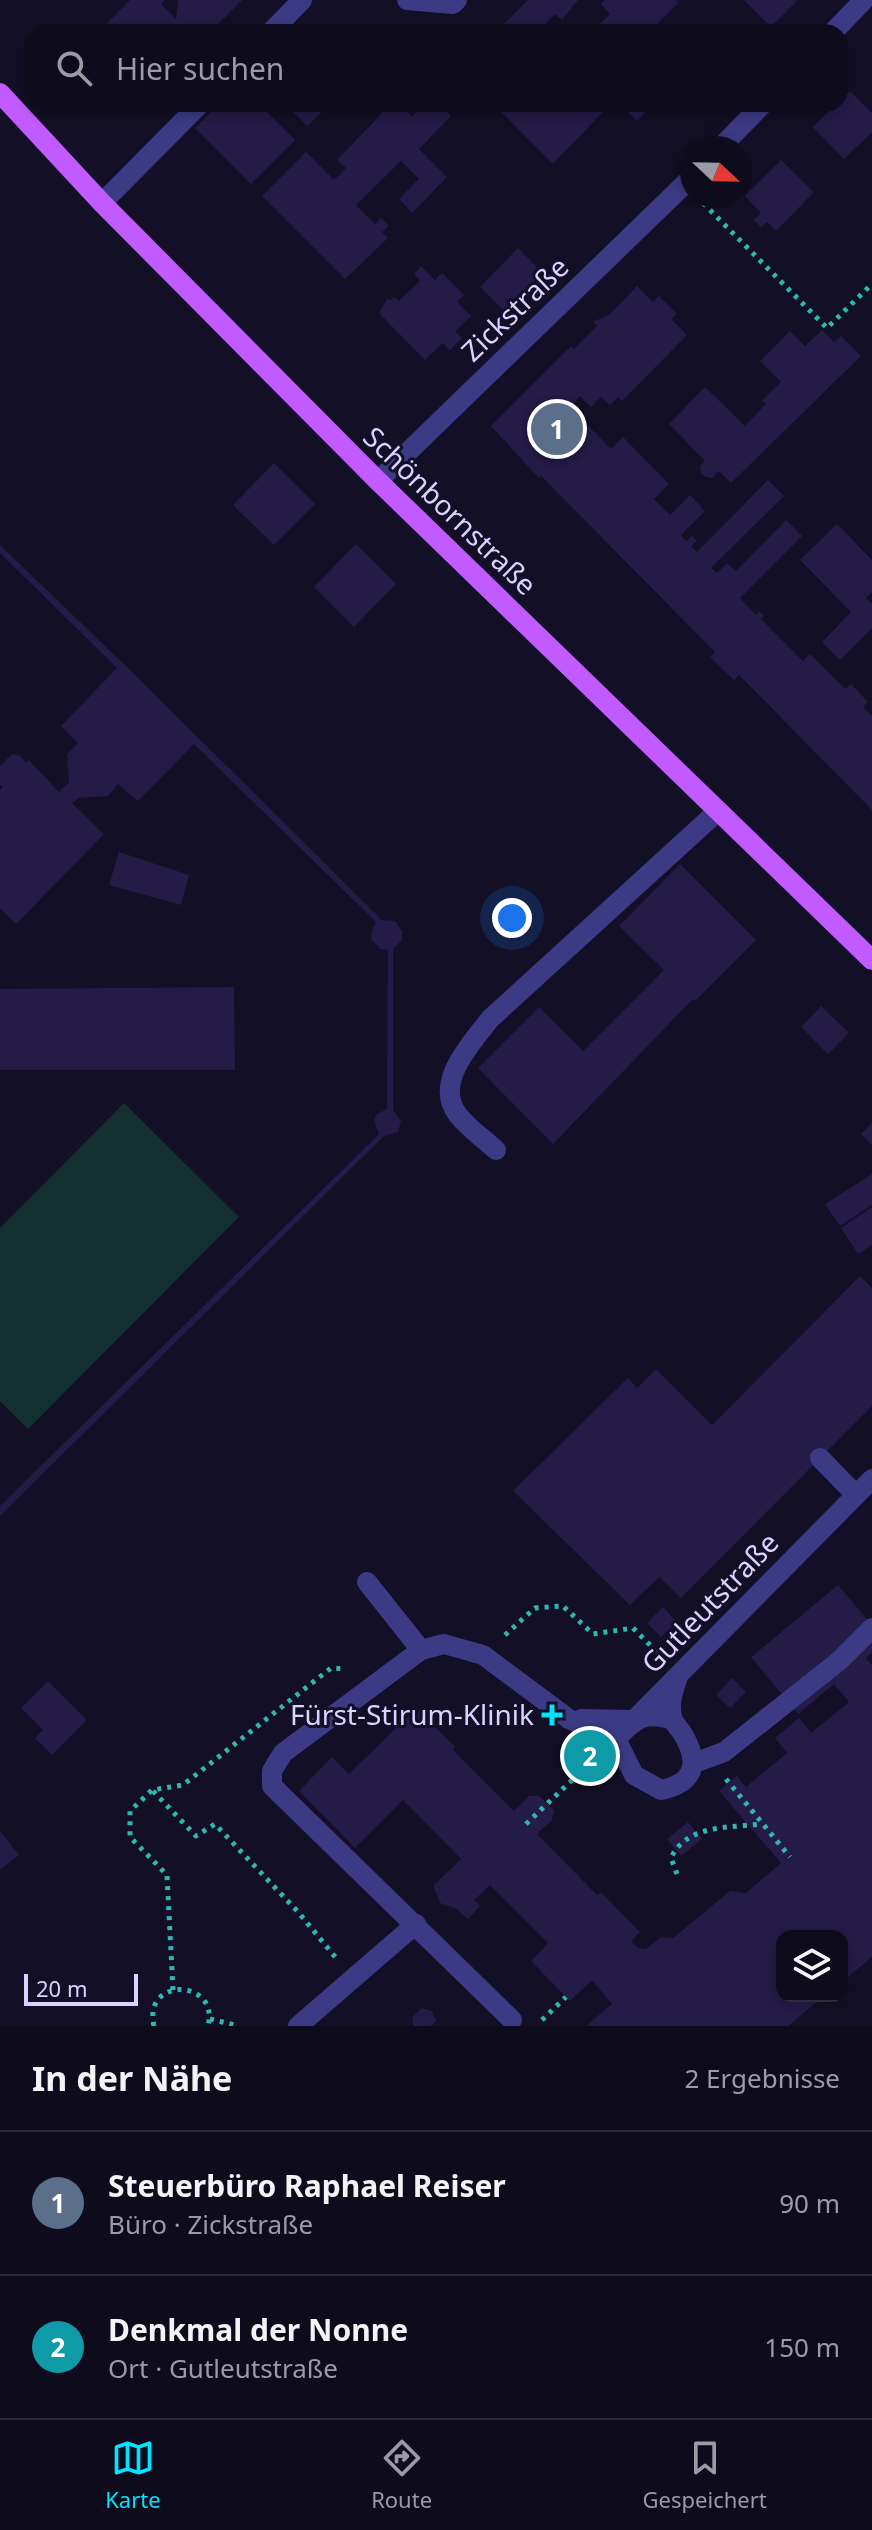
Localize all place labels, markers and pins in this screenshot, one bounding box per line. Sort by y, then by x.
pin: 1 [531,399,583,459]
place label: Fürst-Stirum-Klinik [290,1695,534,1733]
marker: Fürst-Stirum-Klinik [541,1704,563,1726]
pin: 2 [564,1726,616,1786]

